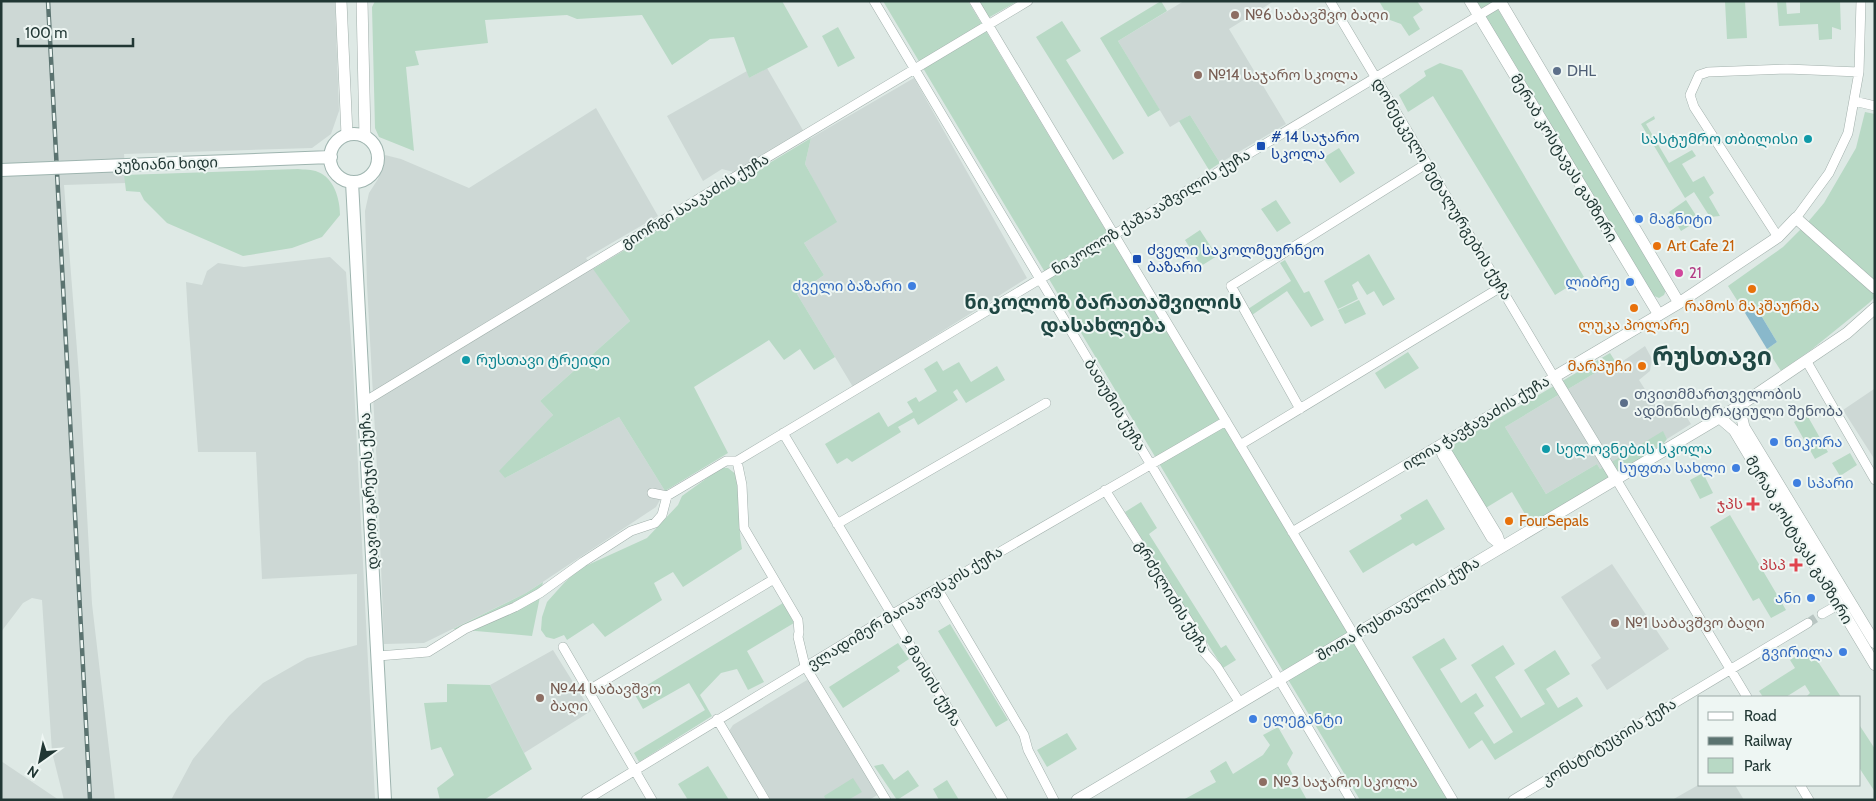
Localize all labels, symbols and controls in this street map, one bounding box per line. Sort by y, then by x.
place label: №6 საბავშვო ბაღი [1245,6,1389,24]
marker: №6 საბავშვო ბაღი [1229,9,1241,21]
scale bar [18,15,132,47]
text: 100 m [25,24,67,42]
place label: DHL [1567,62,1596,80]
marker: DHL [1551,65,1563,77]
place label: №14 საჯარო სკოლა [1208,66,1358,84]
marker: №14 საჯარო სკოლა [1192,69,1204,81]
street label: მერაბ კოსტავას გამზირი [1507,71,1621,245]
street label: დონეცკელი მეტალურგების ქუჩა [1368,75,1516,303]
place label: # 14 საჯარო სკოლა [1271,128,1360,163]
place label: სასტუმრო თბილისი [1641,130,1798,148]
marker: სასტუმრო თბილისი [1802,133,1814,145]
marker: # 14 საჯარო სკოლა [1255,140,1267,152]
street label: ნიკოლოზ ქაშაკაშვილის ქუჩა [1048,145,1254,279]
street label: გიორგი სააკაძის ქუჩა [618,150,772,252]
street label: კუზიანი ხიდი [114,153,218,175]
place label: მაგნიტი [1649,210,1712,228]
marker: მაგნიტი [1633,213,1645,225]
place label: Art Cafe 21 [1667,237,1734,255]
marker: Art Cafe 21 [1651,240,1663,252]
place label: ძველი საკოლმეურნეო ბაზარი [1147,241,1324,276]
marker: ძველი საკოლმეურნეო ბაზარი [1131,253,1143,265]
place label: 21 [1689,264,1702,282]
marker: 21 [1673,267,1685,279]
place label: ლიბრე [1565,273,1620,291]
marker: ლიბრე [1624,276,1636,288]
place label: ძველი ბაზარი [792,277,902,295]
marker: ძველი ბაზარი [906,280,918,292]
marker: რამოს მაკშაურმა [1746,283,1758,295]
district label: ნიკოლოზ ბარათაშვილის დასახლება [964,290,1242,338]
place label: რამოს მაკშაურმა [1684,297,1820,315]
marker: ლუკა პოლარე [1628,302,1640,314]
place label: ლუკა პოლარე [1578,316,1690,334]
district label: რუსთავი [1652,341,1772,371]
place label: რუსთავი ტრეიდი [476,351,610,369]
marker: რუსთავი ტრეიდი [460,354,472,366]
street label: ბათუმის ქუჩა [1080,356,1150,454]
place label: მარპუჩი [1567,357,1632,375]
marker: მარპუჩი [1636,360,1648,372]
street label: ილია ჭავჭავაძის ქუჩა [1399,372,1553,474]
place label: თვითმმართველობის ადმინისტრაციული შენობა [1634,385,1843,420]
marker: თვითმმართველობის ადმინისტრაციული შენობა [1618,397,1630,409]
street label: დავით გარეჯის ქუჩა [356,412,382,570]
place label: ნიკორა [1784,433,1843,451]
marker: ნიკორა [1768,436,1780,448]
place label: სელოვნების სკოლა [1556,440,1712,458]
marker: სელოვნების სკოლა [1540,443,1552,455]
street label: მერაბ კოსტავას გამზირი [1742,453,1856,627]
place label: სუფთა სახლი [1619,459,1726,477]
marker: სუფთა სახლი [1730,462,1742,474]
place label: სპარი [1807,474,1854,492]
marker: სპარი [1791,477,1803,489]
place label: ჯპს [1717,495,1743,513]
marker: ჯპს [1747,498,1759,510]
place label: FourSepals [1519,512,1589,530]
marker: FourSepals [1503,515,1515,527]
street label: გრძელიძის ქუჩა [1131,537,1213,657]
street label: ვლადიმერ მაიაკოვსკის ქუჩა [804,542,1006,674]
street label: შოთა რუსთაველის ქუჩა [1313,553,1483,665]
place label: პსპ [1760,556,1786,574]
marker: პსპ [1790,559,1802,571]
place label: ანი [1775,589,1801,607]
marker: ანი [1805,592,1817,604]
place label: №1 საბავშვო ბაღი [1625,614,1765,632]
marker: №1 საბავშვო ბაღი [1609,617,1621,629]
street label: 9 მაისის ქუჩა [897,632,965,730]
place label: გვირილა [1762,643,1833,661]
marker: გვირილა [1837,646,1849,658]
place label: №44 საბავშვო ბაღი [550,680,661,715]
marker: №44 საბავშვო ბაღი [534,692,546,704]
street label: კონსტიტუციის ქუჩა [1538,695,1680,789]
legend [1698,696,1861,786]
text: Road [1744,707,1777,725]
place label: ელეგანტი [1263,710,1343,728]
marker: ელეგანტი [1247,713,1259,725]
text: Railway [1744,732,1793,750]
north arrow [15,736,65,786]
text: Park [1744,757,1771,775]
text: N [24,762,42,782]
place label: №3 საჯარო სკოლა [1273,773,1418,791]
marker: №3 საჯარო სკოლა [1257,776,1269,788]

